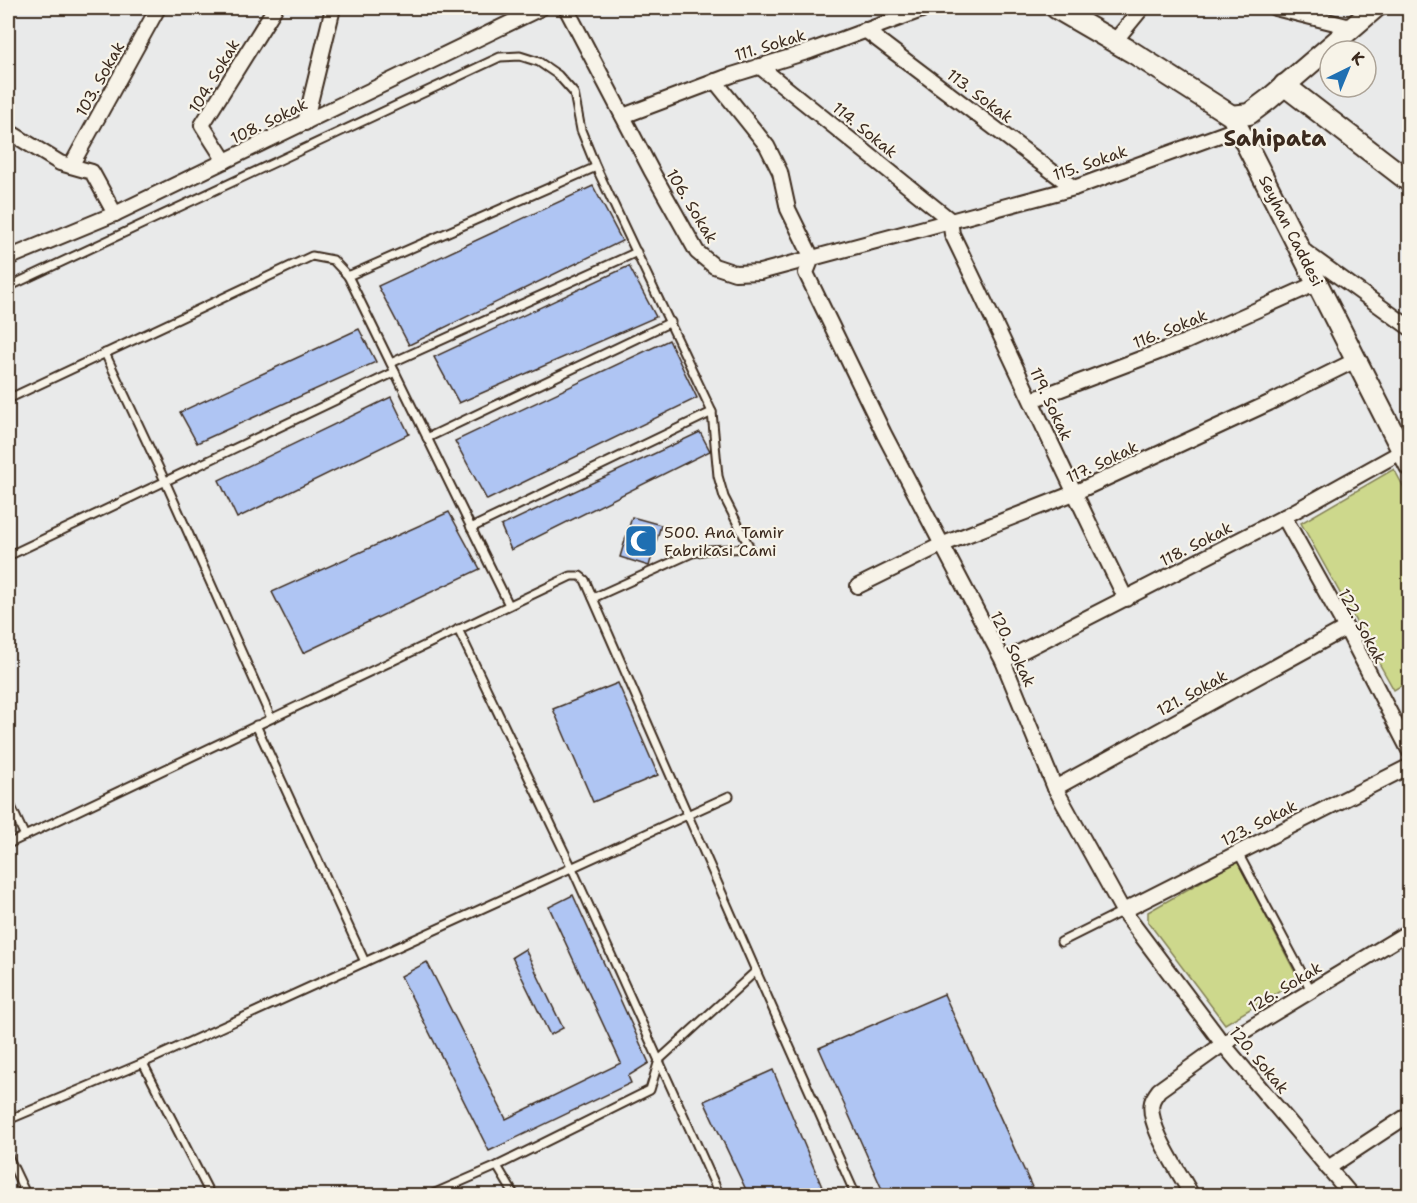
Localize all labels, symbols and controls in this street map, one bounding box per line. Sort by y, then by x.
street label: 111. Sokak [732,24,808,66]
street label: 104. Sokak [184,35,244,117]
street label: 103. Sokak [71,38,129,120]
north arrow [1318,39,1378,99]
text: K [1347,47,1369,70]
street label: 113. Sokak [942,64,1018,128]
street label: 108. Sokak [227,93,311,149]
street label: 114. Sokak [828,97,902,163]
district label: Sahipata [1224,124,1326,153]
street label: 115. Sokak [1050,140,1130,186]
street label: 106. Sokak [662,165,722,247]
street label: Seyhan Caddesi [1254,172,1328,290]
street label: 116. Sokak [1130,305,1210,353]
street label: 119. Sokak [1025,364,1077,444]
street label: 117. Sokak [1063,436,1141,488]
street label: 118. Sokak [1156,517,1236,571]
place label: 500. Ana Tamir Fabrikasi Cami [664,522,784,561]
mosque icon: 500. Ana Tamir Fabrikasi Cami [623,523,659,559]
street label: 122. Sokak [1333,585,1391,667]
street label: 120. Sokak [986,607,1040,691]
street label: 121. Sokak [1153,665,1231,721]
street label: 123. Sokak [1218,795,1300,851]
street label: 126. Sokak [1244,957,1326,1017]
street label: 120. Sokak [1225,1022,1293,1098]

